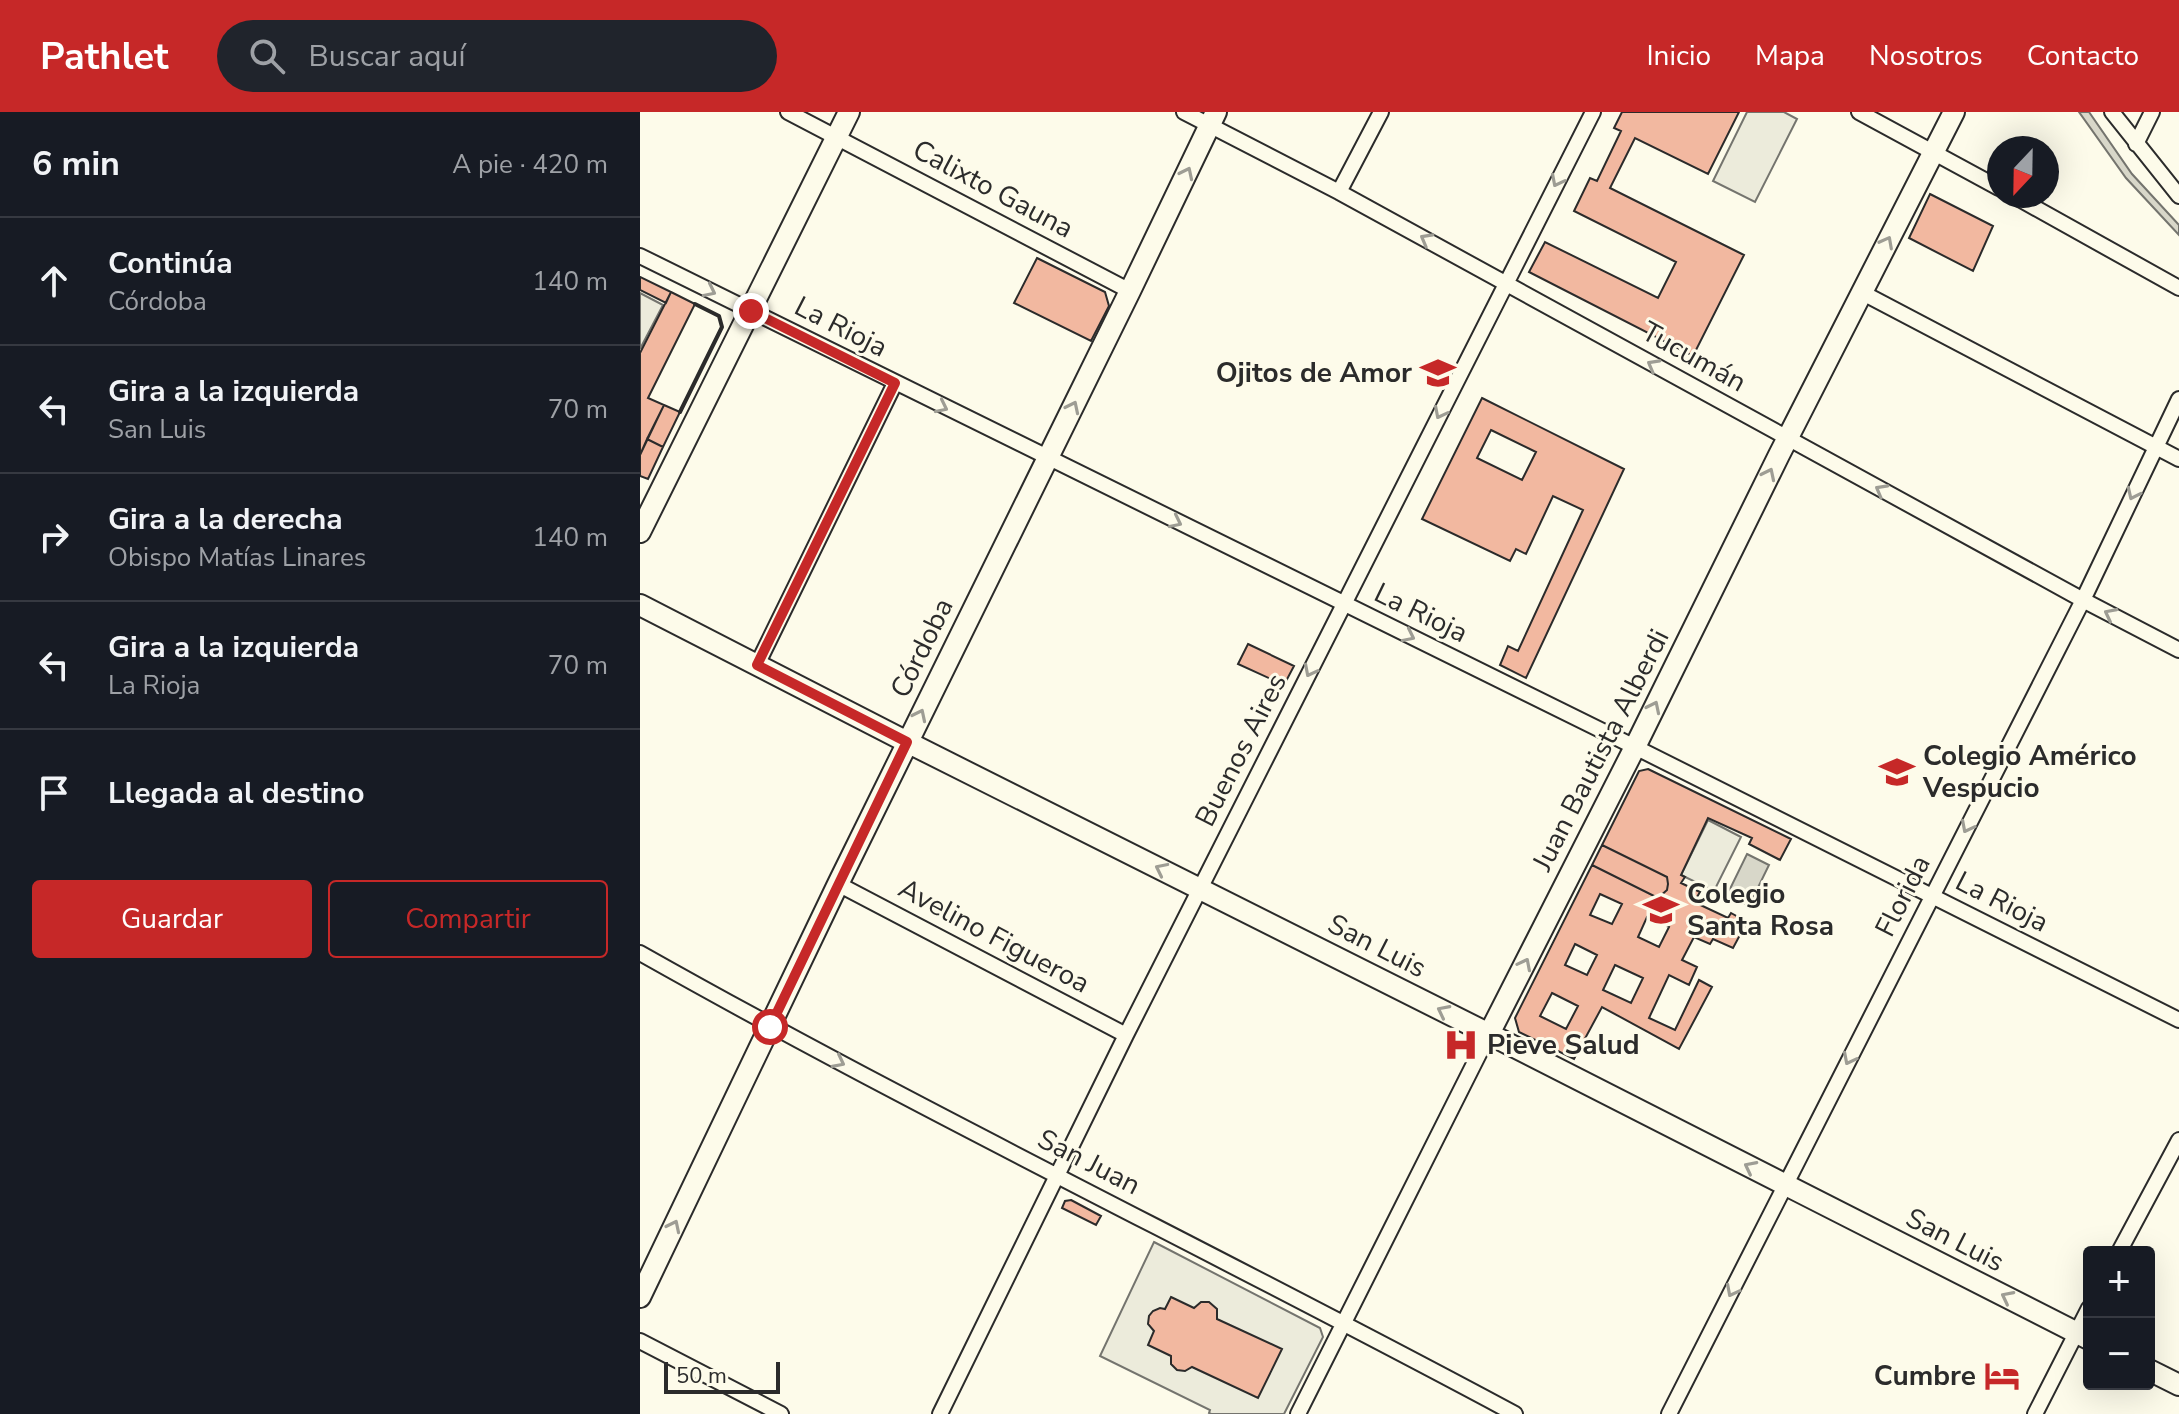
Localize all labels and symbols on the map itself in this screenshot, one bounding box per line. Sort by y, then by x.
street label: Calixto Gauna [906,131,1080,247]
north arrow [1987,136,2059,208]
one-way arrow [1177,166,1193,181]
one-way arrow [1552,173,1567,188]
one-way arrow [1419,234,1434,249]
one-way arrow [1878,236,1893,251]
one-way arrow [701,281,716,296]
street label: La Rioja [788,287,894,367]
route end [733,293,769,329]
street label: Tucumán [1635,313,1753,401]
place label: Ojitos de Amor [1216,354,1412,392]
school or university icon: Ojitos de Amor [1419,354,1457,392]
one-way arrow [1647,359,1662,374]
one-way arrow [934,397,949,412]
one-way arrow [1064,400,1079,415]
one-way arrow [1434,405,1450,420]
one-way arrow [1759,467,1775,482]
one-way arrow [1875,484,1890,499]
one-way arrow [2127,486,2143,501]
one-way arrow [1167,512,1182,527]
street label: La Rioja [1368,574,1474,652]
street label: Córdoba [882,592,962,704]
one-way arrow [2103,608,2118,623]
street label: Juan Bautista Alberdi [1523,623,1678,878]
one-way arrow [1401,626,1415,642]
one-way arrow [1305,662,1320,677]
street label: Buenos Aires [1186,667,1296,833]
one-way arrow [1644,701,1660,716]
one-way arrow [911,708,926,723]
place label: Colegio Américo Vespucio [1922,737,2137,807]
school or university icon: Colegio Américo Vespucio [1878,753,1916,791]
one-way arrow [1962,819,1977,834]
street label: Florida [1866,849,1940,943]
street label: La Rioja [1949,862,2055,942]
one-way arrow [1154,863,1169,879]
street label: Avelino Figueroa [892,870,1096,1002]
place label: Colegio Santa Rosa [1687,875,1834,945]
school or university icon: Colegio Santa Rosa [1642,891,1680,929]
street label: San Luis [1321,905,1433,987]
one-way arrow [1515,958,1530,973]
one-way arrow [1437,1005,1452,1020]
route start [752,1009,788,1045]
hospital icon: Pieve Salud [1442,1026,1480,1064]
place label: Pieve Salud [1487,1026,1640,1064]
one-way arrow [1844,1051,1859,1065]
one-way arrow [831,1053,846,1068]
street label: San Juan [1031,1120,1147,1204]
one-way arrow [1743,1161,1758,1176]
street label: San Luis [1899,1199,2011,1281]
one-way arrow [664,1220,680,1235]
one-way arrow [1726,1282,1741,1297]
one-way arrow [2000,1291,2015,1307]
place label: Cumbre [1874,1357,1976,1395]
hotel icon: Cumbre [1983,1357,2021,1395]
scale bar [664,1358,780,1394]

